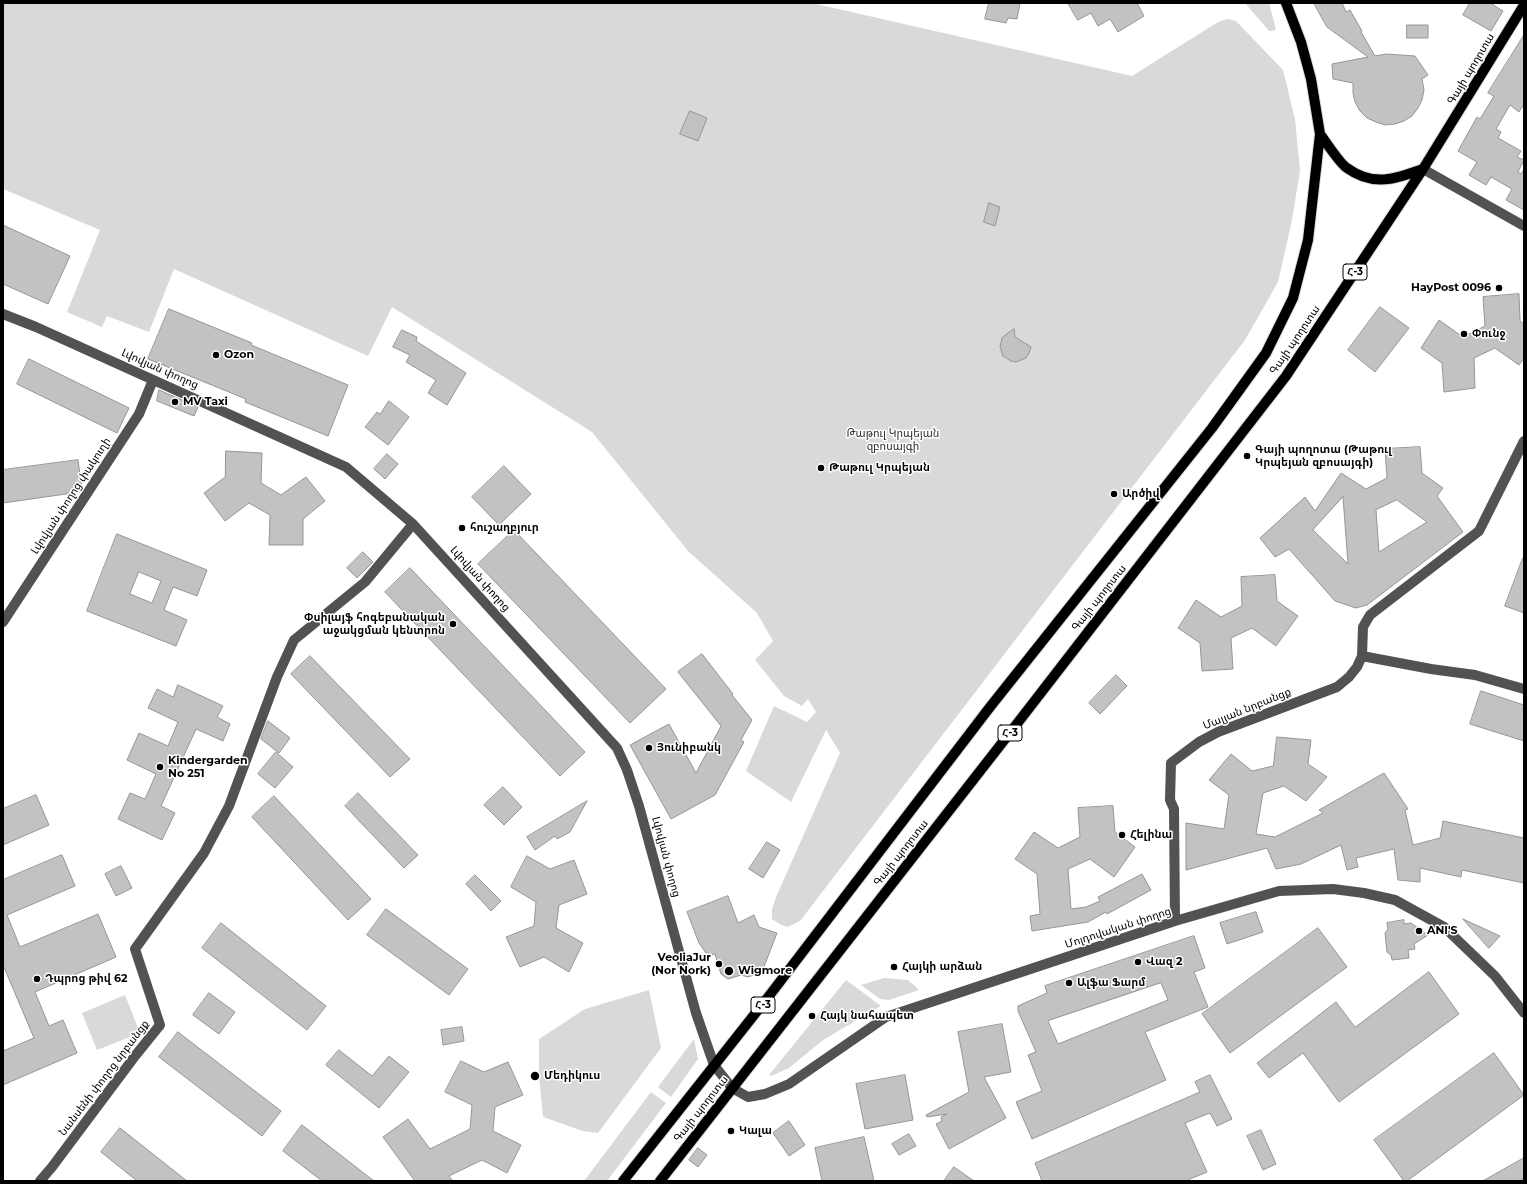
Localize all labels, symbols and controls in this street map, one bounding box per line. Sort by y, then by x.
street label: Գայի պողոտա [1445,31,1497,107]
road number: Հ-3 [1343,264,1367,280]
place label: HayPost 0096 [1411,281,1491,295]
marker: HayPost 0096 [1494,283,1504,293]
street label: Գայի պողոտա [1267,303,1323,377]
place label: Փունջ [1472,327,1505,341]
marker: Փունջ [1459,329,1469,339]
street label: Լվովյան փողոց [119,346,201,392]
place label: Ozon [224,348,254,362]
marker: Ozon [211,350,221,360]
place label: MV Taxi [183,395,228,409]
marker: MV Taxi [170,397,180,407]
park label: Թաթուլ Կրպեյան զբոսայգի [847,427,939,453]
street label: Լվովյան փողոց փակուղի [28,435,114,557]
place label: Գայի պողոտա (Թաթուլ Կրպեյան զբոսայգի) [1255,443,1392,469]
marker: Գայի պողոտա (Թաթուլ Կրպեյան զբոսայգի) [1242,451,1252,461]
place label: Թաթուլ Կրպեյան [829,461,930,475]
marker: Թաթուլ Կրպեյան [816,463,826,473]
place label: Արծիվ [1122,487,1160,501]
marker: Արծիվ [1109,489,1119,499]
place label: հուշաղբյուր [470,521,539,535]
marker: հուշաղբյուր [457,523,467,533]
street label: Լվովյան փողոց [447,544,513,614]
street label: Գայի պողոտա [1069,562,1129,634]
place label: Փսիլայֆ հոգեբանական աջակցման կենտրոն [304,611,445,637]
marker: Փսիլայֆ հոգեբանական աջակցման կենտրոն [448,619,458,629]
street label: Մալյան նրբանցք [1201,685,1293,733]
road number: Հ-3 [998,725,1022,741]
place label: Յունիբանկ [657,741,721,755]
marker: Յունիբանկ [644,743,654,753]
place label: Kindergarden No 251 [168,754,248,780]
marker: Kindergarden No 251 [155,762,165,772]
street label: Լվովյան փողոց [649,815,683,899]
street label: Գայի պողոտա [871,817,931,889]
place label: Հելինա [1130,828,1172,842]
marker: Հելինա [1117,830,1127,840]
street label: Մոլդովական փողոց [1063,905,1173,951]
place label: ANI'S [1427,924,1457,938]
marker: ANI'S [1414,926,1424,936]
place label: VeoliaJur (Nor Nork) [651,951,711,977]
place label: Վազ 2 [1146,955,1182,969]
marker: Վազ 2 [1133,957,1143,967]
marker: VeoliaJur (Nor Nork) [714,959,724,969]
place label: Հայկի արձան [902,960,982,974]
marker: Հայկի արձան [889,962,899,972]
place label: Wigmore [738,964,792,978]
marker: Wigmore [723,965,735,977]
place label: Դպրոց թիվ 62 [45,972,128,986]
marker: Դպրոց թիվ 62 [32,974,42,984]
place label: Ալֆա Ֆարմ [1077,976,1145,990]
marker: Ալֆա Ֆարմ [1064,978,1074,988]
road number: Հ-3 [751,997,775,1013]
place label: Հայկ նահապետ [820,1009,914,1023]
marker: Հայկ նահապետ [807,1011,817,1021]
street label: Նանսենի փողոց նրբանցք [56,1018,152,1138]
place label: Մեդիկուս [544,1069,600,1083]
marker: Մեդիկուս [529,1070,541,1082]
street label: Գայի պողոտա [671,1073,731,1145]
place label: Կալա [739,1124,772,1138]
marker: Կալա [726,1126,736,1136]

